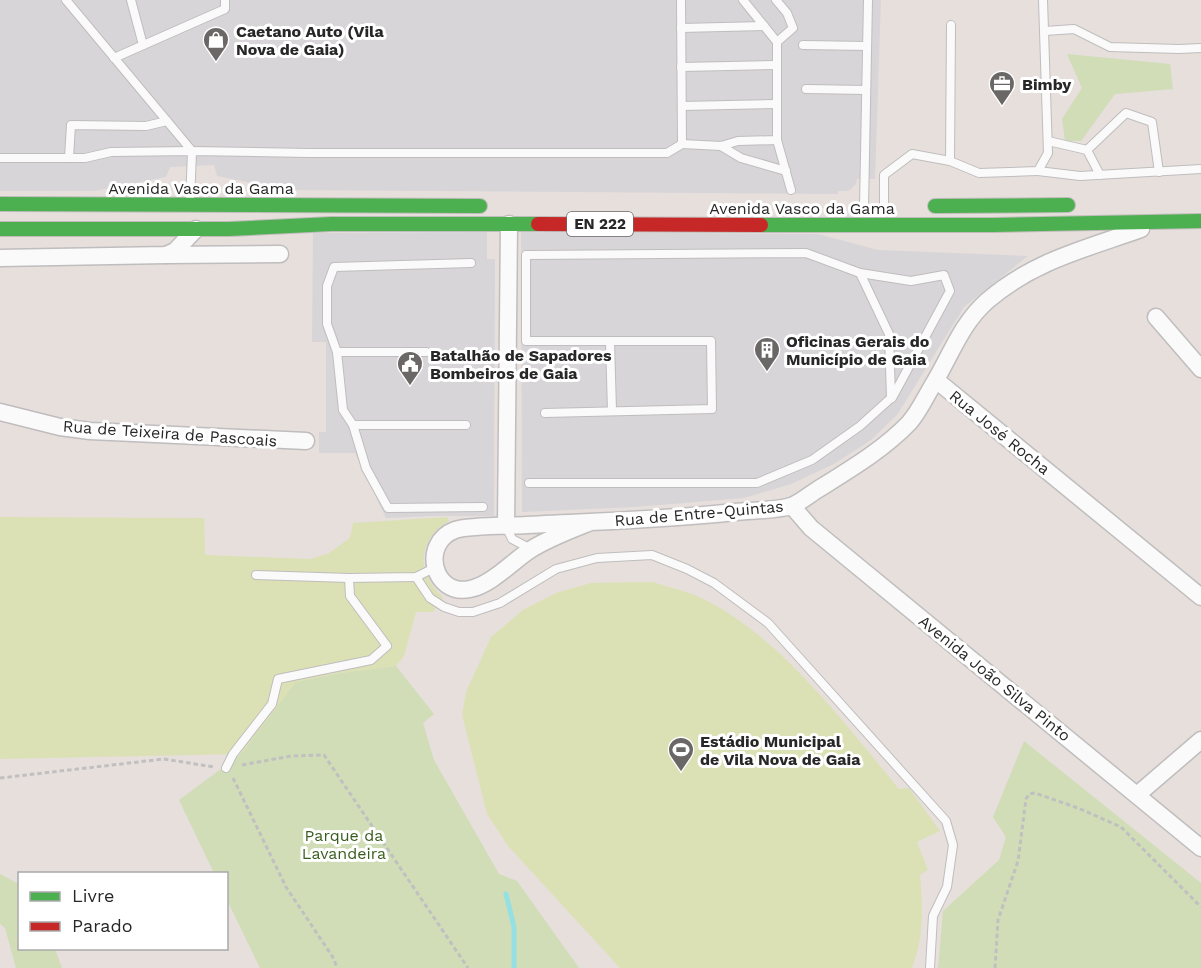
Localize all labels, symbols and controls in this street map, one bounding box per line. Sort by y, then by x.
place label: Caetano Auto (Vila Nova de Gaia) [236,22,384,59]
shop icon: Caetano Auto (Vila Nova de Gaia) [201,25,231,63]
office icon: Bimby [987,69,1017,107]
place label: Bimby [1022,75,1072,94]
street label: Avenida Vasco da Gama [108,179,294,198]
street label: Avenida Vasco da Gama [709,199,895,218]
road number: EN 222 [567,212,633,236]
place label: Oficinas Gerais do Município de Gaia [786,332,930,369]
building icon: Oficinas Gerais do Município de Gaia [752,335,782,373]
place label: Batalhão de Sapadores Bombeiros de Gaia [430,346,612,383]
public building icon: Batalhão de Sapadores Bombeiros de Gaia [395,349,425,387]
street label: Rua José Rocha [946,386,1054,479]
street label: Rua de Teixeira de Pascoais [62,417,278,450]
street label: Rua de Entre-Quintas [614,497,784,530]
street label: Avenida João Silva Pinto [915,611,1074,745]
place label: Estádio Municipal de Vila Nova de Gaia [700,732,861,769]
sports icon: Estádio Municipal de Vila Nova de Gaia [666,735,696,773]
park label: Parque da Lavandeira [302,826,386,863]
legend [18,872,228,950]
text: Livre [72,885,114,906]
text: Parado [72,915,133,936]

